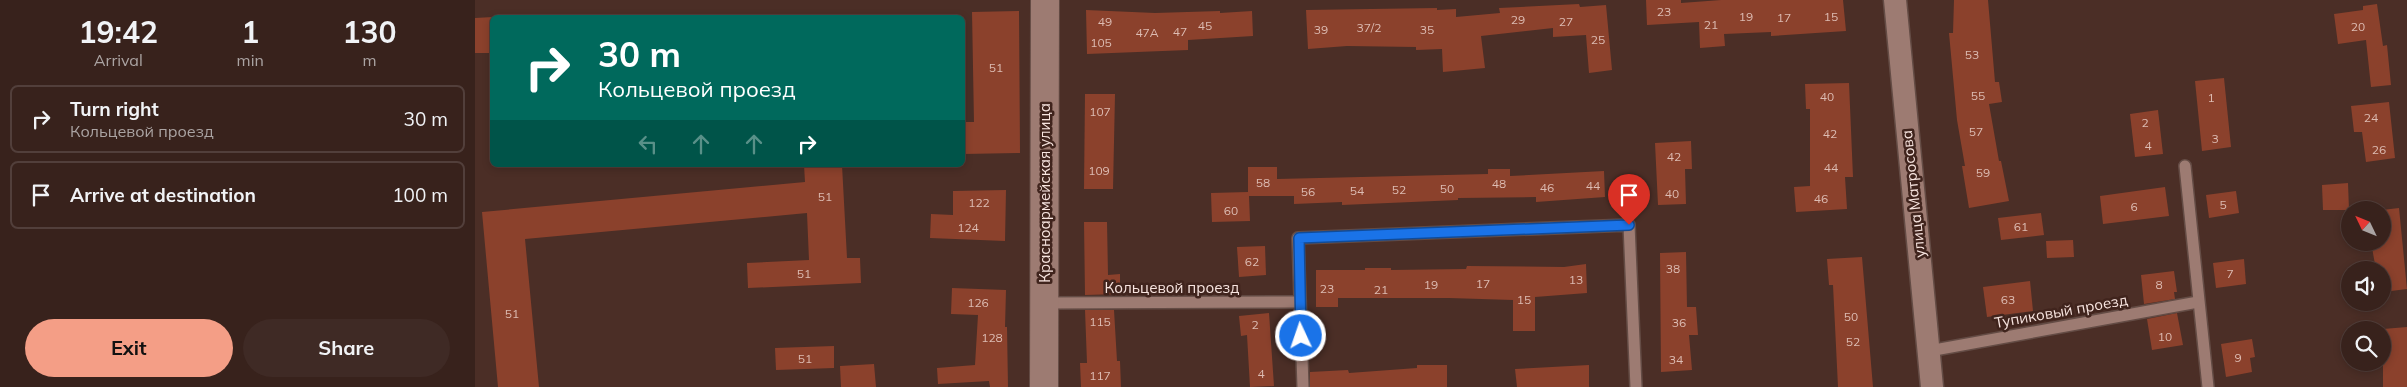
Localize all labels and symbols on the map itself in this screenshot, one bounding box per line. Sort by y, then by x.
house number: 23 [1657,4,1671,19]
house number: 19 [1739,9,1753,24]
house number: 15 [1824,9,1838,24]
house number: 17 [1777,10,1791,25]
house number: 29 [1511,12,1525,27]
house number: 49 [1098,14,1112,29]
house number: 27 [1559,14,1573,29]
house number: 21 [1704,17,1718,32]
house number: 45 [1198,18,1212,33]
house number: 20 [2351,19,2365,34]
house number: 37/2 [1356,20,1382,35]
house number: 39 [1314,22,1328,37]
house number: 35 [1420,22,1434,37]
house number: 47 [1173,24,1187,39]
house number: 47А [1135,25,1159,40]
house number: 25 [1591,32,1605,47]
house number: 105 [1090,35,1112,50]
house number: 53 [1965,47,1979,62]
house number: 51 [989,60,1003,75]
house number: 55 [1971,88,1985,103]
house number: 40 [1820,89,1834,104]
house number: 1 [2207,90,2215,105]
street label: Красноармейская улица [1035,103,1054,283]
house number: 107 [1089,104,1111,119]
house number: 24 [2364,110,2378,125]
house number: 2 [2141,115,2149,130]
house number: 57 [1969,124,1983,139]
house number: 42 [1823,126,1837,141]
street label: улица Матросова [1897,129,1929,259]
house number: 3 [2211,131,2219,146]
house number: 4 [2144,138,2152,153]
house number: 26 [2372,142,2386,157]
house number: 42 [1667,149,1681,164]
house number: 44 [1824,160,1838,175]
house number: 109 [1088,163,1110,178]
house number: 59 [1976,165,1990,180]
pin [1608,174,1650,225]
house number: 58 [1256,175,1270,190]
house number: 48 [1492,176,1506,191]
house number: 44 [1586,178,1600,193]
house number: 46 [1540,180,1554,195]
house number: 50 [1440,181,1454,196]
house number: 52 [1392,182,1406,197]
house number: 54 [1350,183,1364,198]
house number: 56 [1301,184,1315,199]
house number: 40 [1665,186,1679,201]
house number: 51 [818,189,832,204]
house number: 46 [1814,191,1828,206]
house number: 122 [968,195,990,210]
house number: 5 [2219,197,2227,212]
house number: 6 [2130,199,2138,214]
north arrow [2341,201,2391,251]
house number: 60 [1224,203,1238,218]
house number: 61 [2014,219,2028,234]
house number: 124 [957,220,979,235]
house number: 62 [1245,254,1259,269]
house number: 38 [1666,261,1680,276]
house number: 51 [797,266,811,281]
house number: 7 [2226,266,2234,281]
house number: 13 [1569,272,1583,287]
house number: 17 [1476,276,1490,291]
house number: 19 [1424,277,1438,292]
house number: 8 [2155,277,2163,292]
street label: Кольцевой проезд [1105,278,1239,297]
house number: 23 [1320,281,1334,296]
house number: 21 [1374,282,1388,297]
street label: Тупиковый проезд [1993,290,2129,332]
house number: 15 [1517,292,1531,307]
house number: 63 [2001,292,2015,307]
house number: 126 [967,295,989,310]
house number: 51 [505,306,519,321]
position arrow [1274,309,1326,361]
house number: 50 [1844,309,1858,324]
house number: 115 [1089,314,1111,329]
house number: 36 [1672,315,1686,330]
house number: 2 [1251,317,1259,332]
house number: 10 [2158,329,2172,344]
house number: 128 [981,330,1003,345]
house number: 52 [1846,334,1860,349]
house number: 9 [2234,350,2242,365]
house number: 51 [798,351,812,366]
house number: 34 [1669,352,1683,367]
house number: 4 [1257,366,1265,381]
house number: 117 [1089,368,1111,383]

